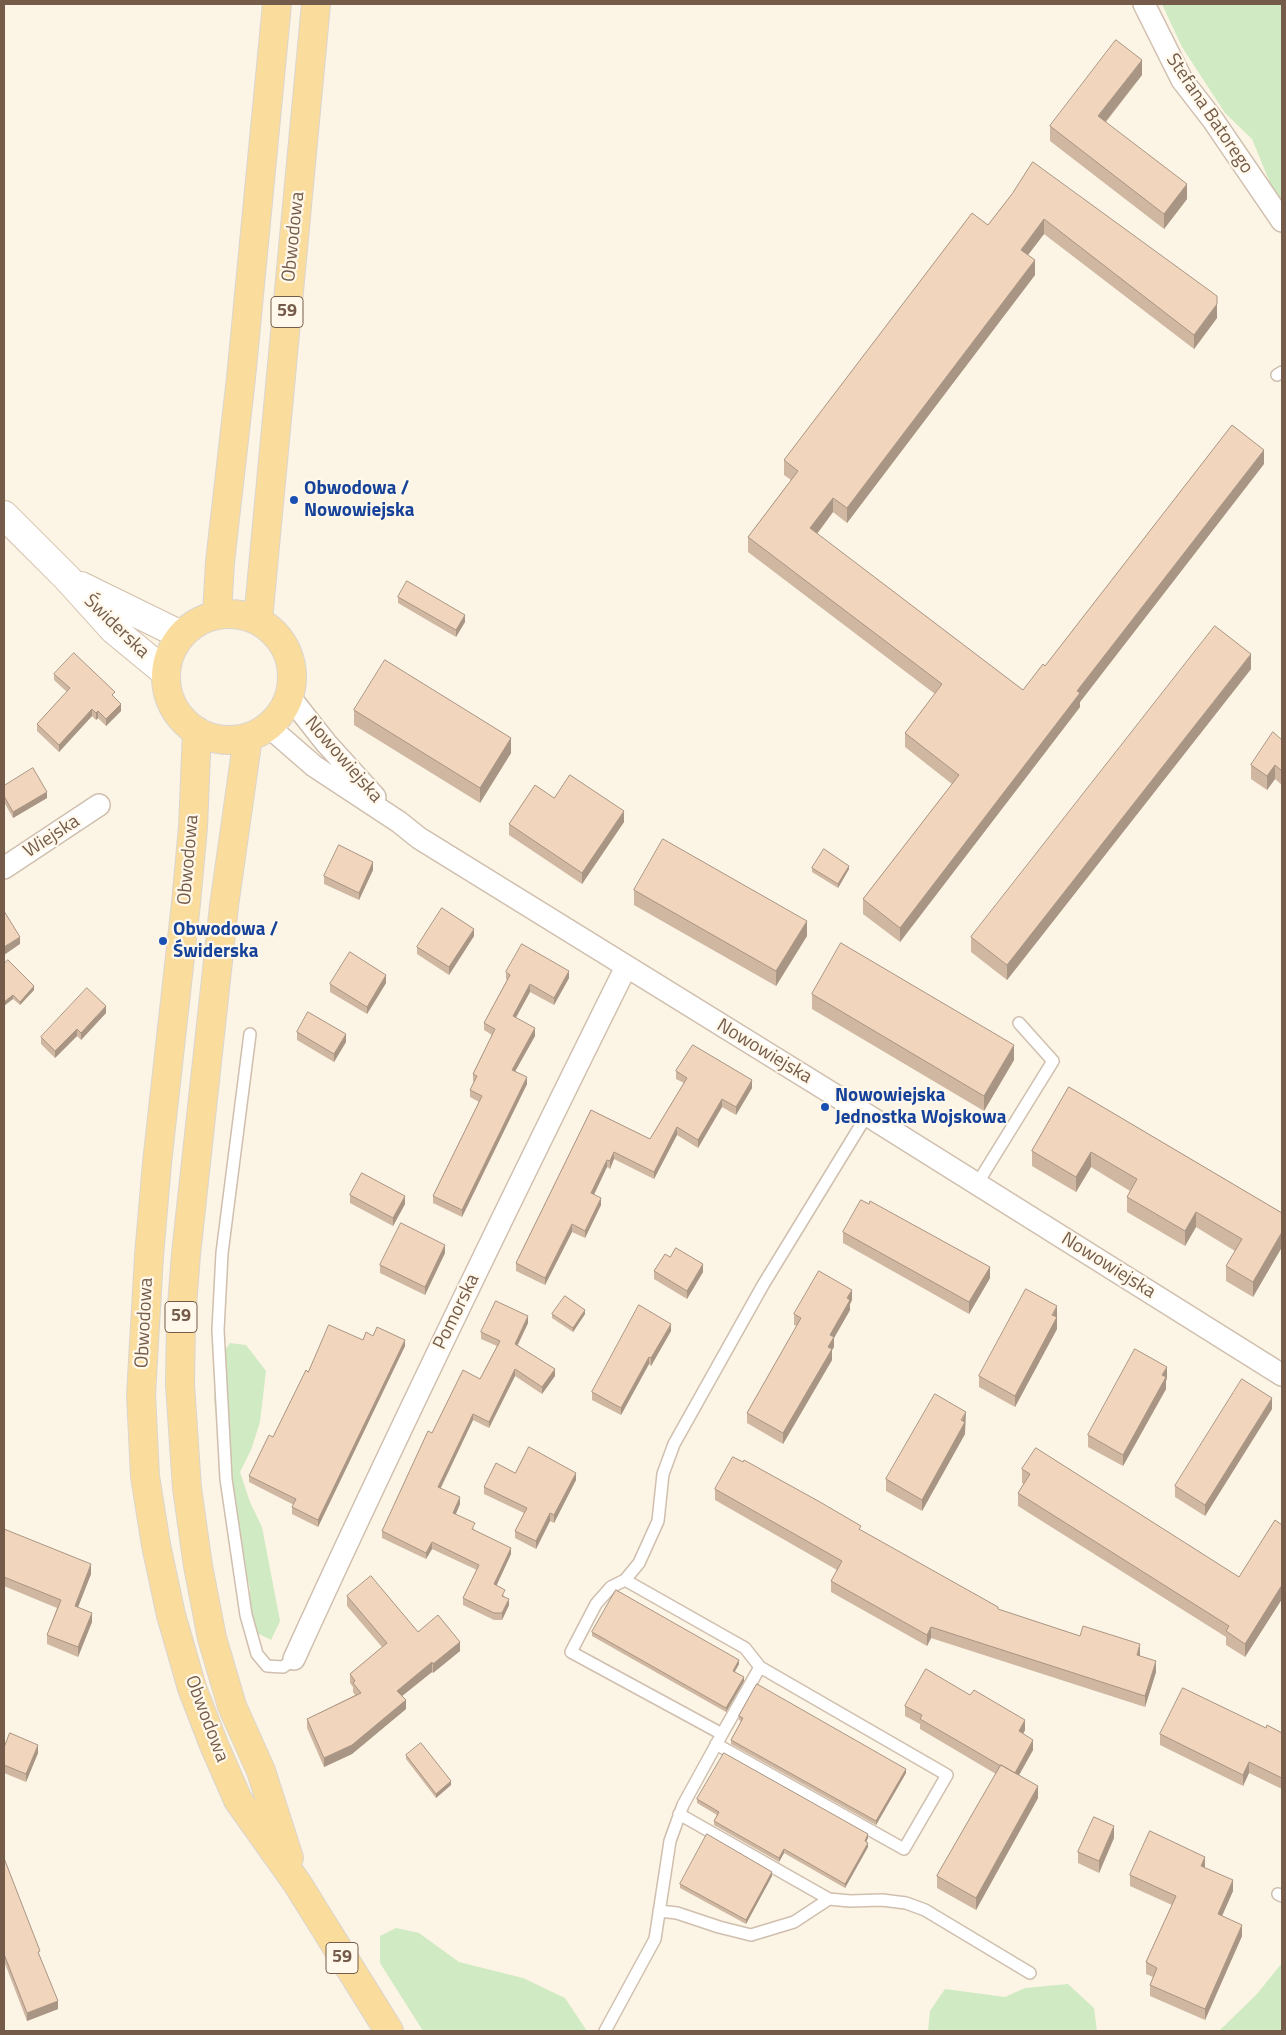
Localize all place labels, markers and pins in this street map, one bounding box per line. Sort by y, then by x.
place label: Obwodowa / Nowowiejska [304,478,415,522]
marker: Obwodowa / Nowowiejska [288,494,300,506]
place label: Obwodowa / Świderska [173,919,278,963]
marker: Obwodowa / Świderska [157,935,169,947]
place label: Nowowiejska Jednostka Wojskowa [835,1085,1006,1129]
marker: Nowowiejska Jednostka Wojskowa [819,1101,831,1113]

